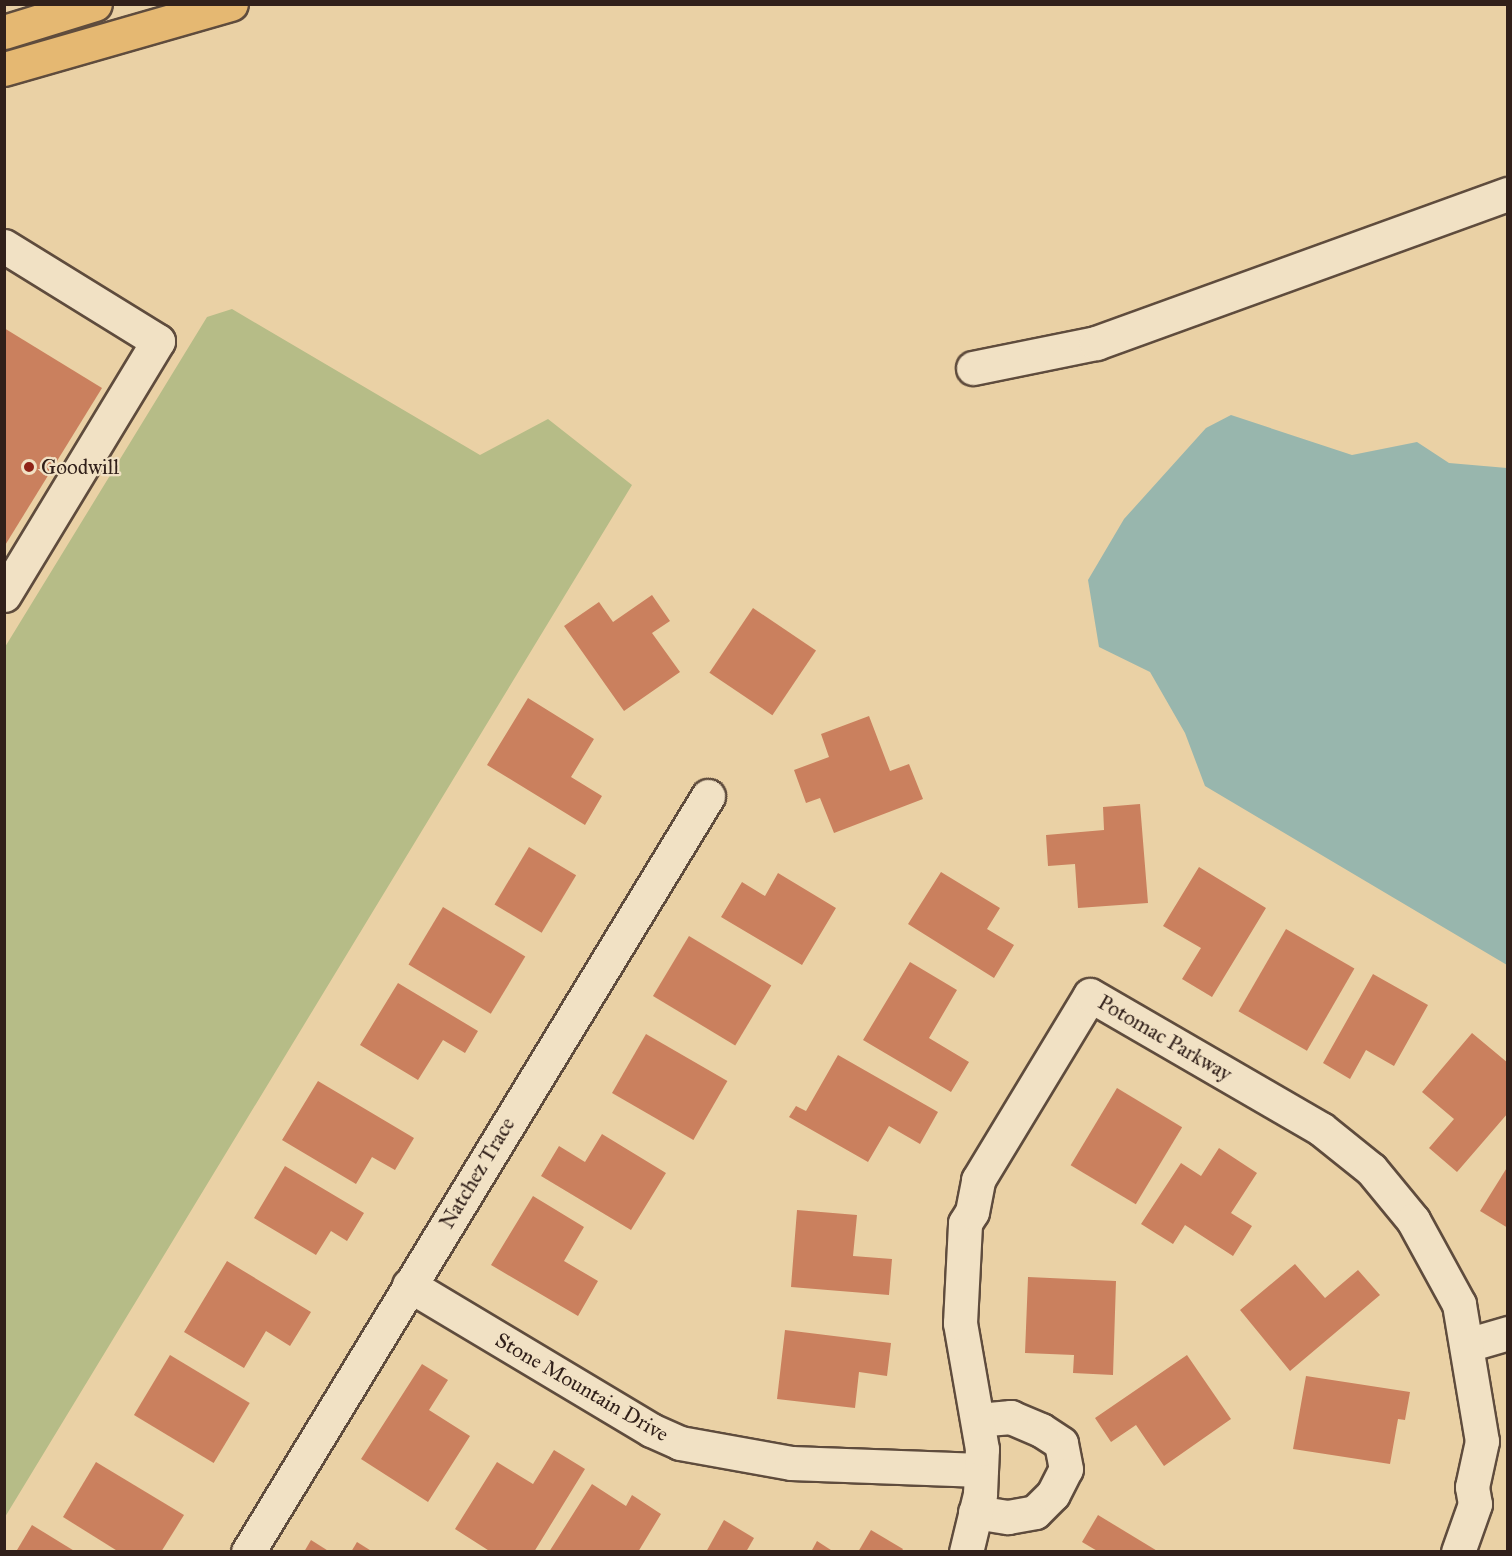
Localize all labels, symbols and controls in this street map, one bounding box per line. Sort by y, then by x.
place label: Goodwill [41,454,119,480]
marker: Goodwill [22,460,36,474]
street label: Potomac Parkway [1094,989,1236,1087]
street label: Natchez Trace [434,1113,520,1233]
street label: Stone Mountain Drive [491,1327,673,1447]

